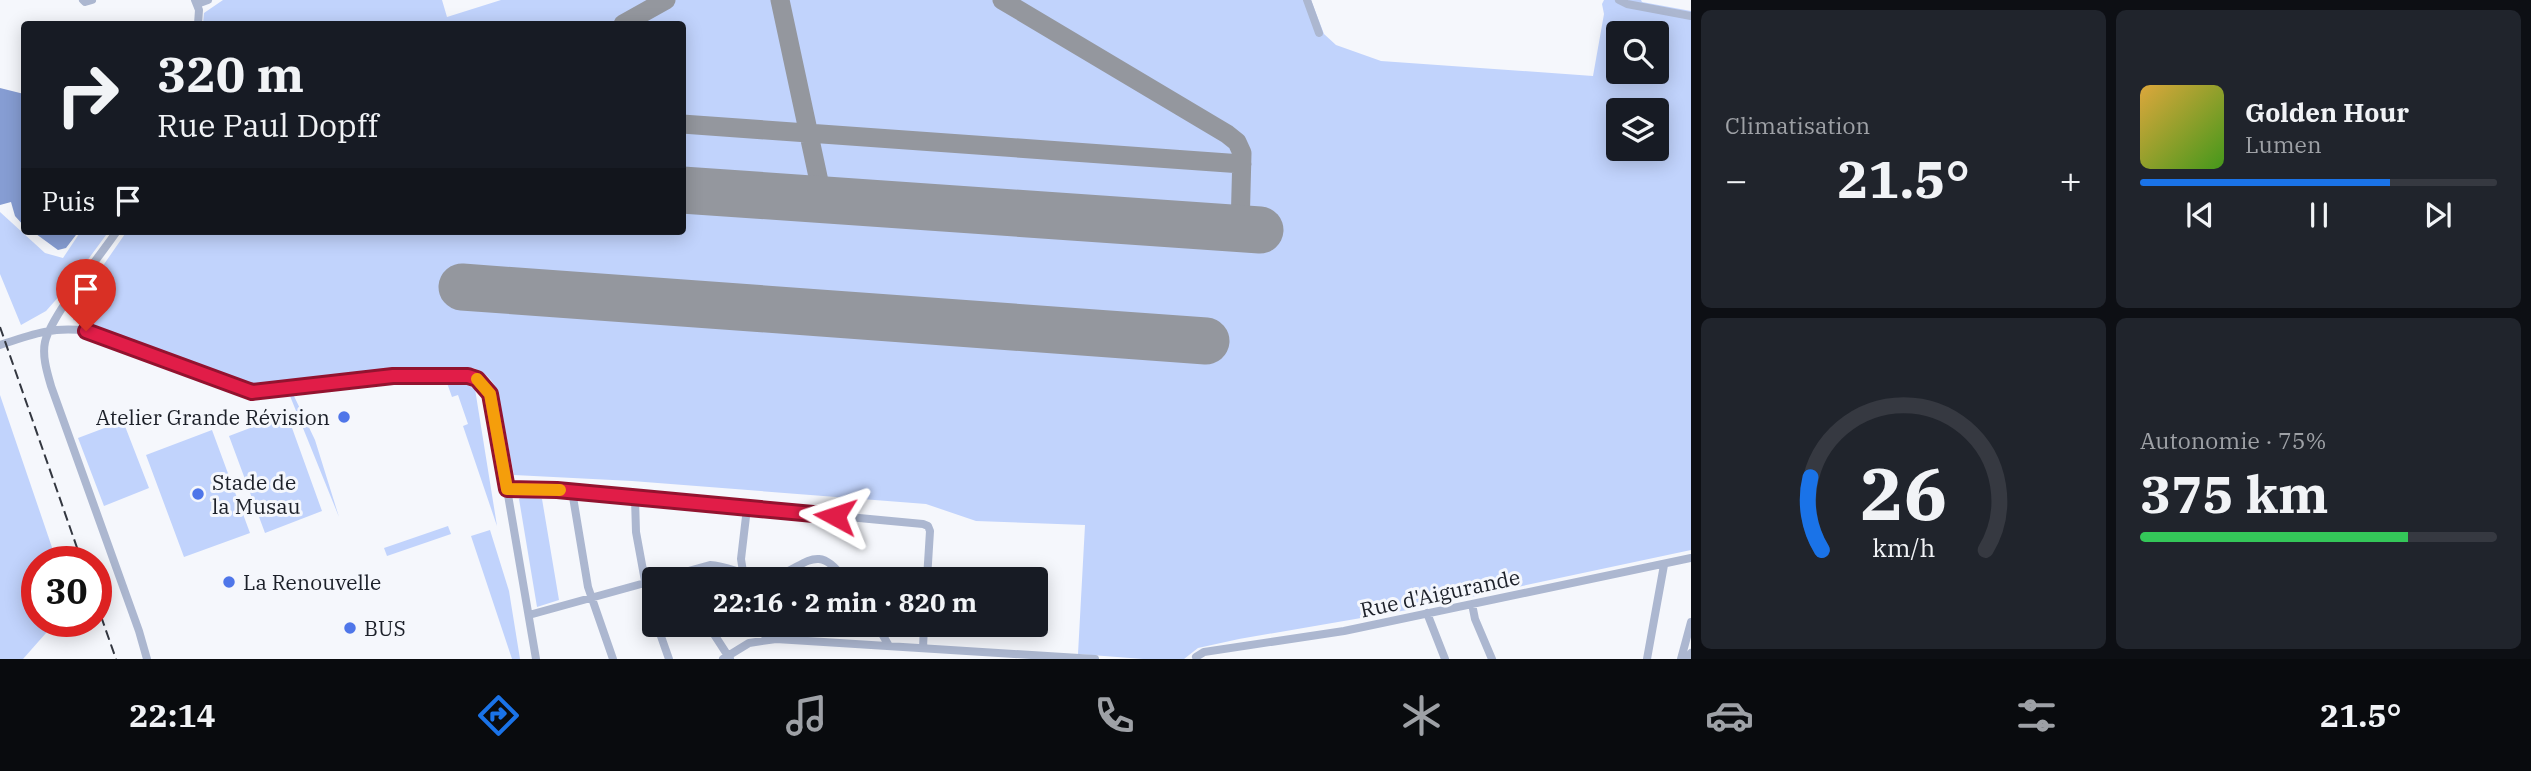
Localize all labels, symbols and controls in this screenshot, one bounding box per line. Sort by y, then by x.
map controls [1606,21,1669,161]
button: search [1606,21,1669,84]
text: 320 m [157,42,304,105]
icon: right [42,49,133,140]
text: Golden Hour [2245,95,2409,129]
button: layers [1606,98,1669,161]
text: Rue Paul Dopff [157,104,379,146]
text: Climatisation [1725,110,1870,140]
text: Lumen [2245,129,2322,159]
text: 21.5° [1837,145,1970,212]
text: − [1725,155,1748,204]
text: + [2059,155,2082,204]
icon: arrive [109,182,147,220]
text: Puis [42,184,95,218]
icon: previous [2181,196,2219,234]
icon: pause [2300,196,2338,234]
icon: next [2419,196,2457,234]
pin [56,259,116,331]
icon: arrive [67,270,105,308]
place label: Atelier Grande Révision [96,403,330,431]
marker: Atelier Grande Révision [336,409,352,425]
text: Autonomie · 75% [2140,425,2327,455]
text: 26 [1860,445,1947,540]
text: 375 km [2140,460,2329,527]
place label: Stade de la Musau [212,468,301,520]
position arrow [798,479,872,553]
marker: Stade de la Musau [190,486,206,502]
text: km/h [1872,530,1935,563]
speed limit sign: 30 [21,546,112,637]
street label: Rue d'Aigurande [1358,562,1522,624]
place label: La Renouvelle [243,568,381,596]
marker: La Renouvelle [221,574,237,590]
text: 22:16 · 2 min · 820 m [713,585,977,619]
place label: BUS [364,614,406,642]
marker: BUS [342,620,358,636]
icon: directions [474,691,523,740]
icon: music [782,691,831,740]
icon: phone [1090,691,1139,740]
icon: climate [1397,691,1446,740]
icon: car [1705,691,1754,740]
icon: filters [2012,691,2061,740]
text: 22:14 [129,694,216,736]
text: 21.5° [2320,694,2402,736]

